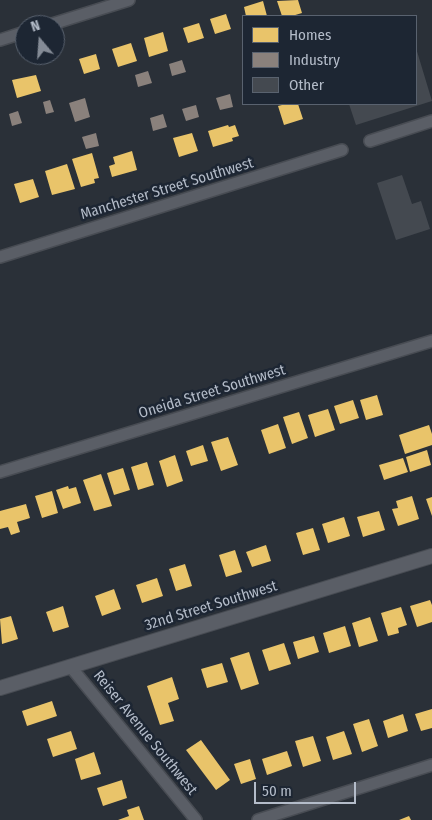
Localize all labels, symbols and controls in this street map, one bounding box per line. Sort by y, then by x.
north arrow [15,15,65,65]
legend [242,15,417,105]
text: N [29,17,42,36]
text: Homes [289,26,331,44]
text: Industry [289,51,340,69]
text: Other [289,76,324,94]
street label: Manchester Street Southwest [78,154,256,224]
street label: Oneida Street Southwest [137,361,287,423]
street label: 32nd Street Southwest [143,577,279,635]
street label: Reiser Avenue Southwest [89,667,201,799]
scale bar [257,772,360,804]
text: 50 m [262,782,292,800]

